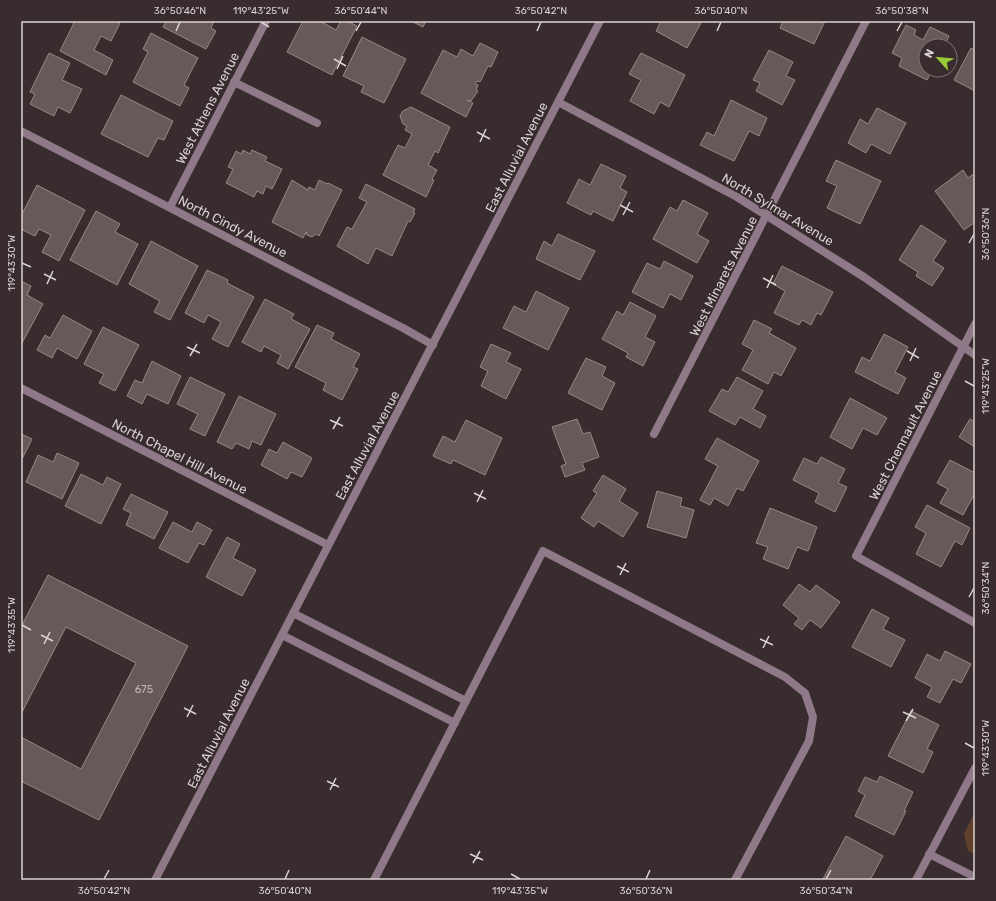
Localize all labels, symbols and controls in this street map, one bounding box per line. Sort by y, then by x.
text: 36°50'46"N [154,5,206,17]
text: 119°43'25"W [233,5,289,17]
text: 36°50'44"N [335,5,387,17]
text: 36°50'42"N [515,5,567,17]
text: 36°50'40"N [694,5,748,17]
text: 36°50'38"N [875,5,929,17]
north arrow [918,38,958,78]
text: N [922,47,937,60]
street label: West Athens Avenue [173,50,242,167]
street label: East Alluvial Avenue [482,100,551,215]
street label: North Sylmar Avenue [719,170,836,249]
street label: North Cindy Avenue [176,192,290,260]
text: 36°50'36"N [980,208,992,260]
street label: West Minarets Avenue [687,214,760,339]
text: 119°43'30"W [6,235,18,291]
text: 119°43'25"W [980,358,992,414]
street label: West Chennault Avenue [866,368,945,503]
street label: East Alluvial Avenue [332,388,403,502]
street label: North Chapel Hill Avenue [110,416,250,497]
text: 36°50'34"N [980,561,992,615]
text: 119°43'35"W [6,597,18,653]
street label: East Alluvial Avenue [184,676,253,791]
house number: 675 [135,683,154,696]
text: 119°43'30"W [980,720,992,776]
text: 36°50'42"N [78,885,130,897]
text: 36°50'40"N [258,885,312,897]
text: 119°43'35"W [492,885,548,897]
text: 36°50'36"N [620,885,672,897]
text: 36°50'34"N [799,885,853,897]

